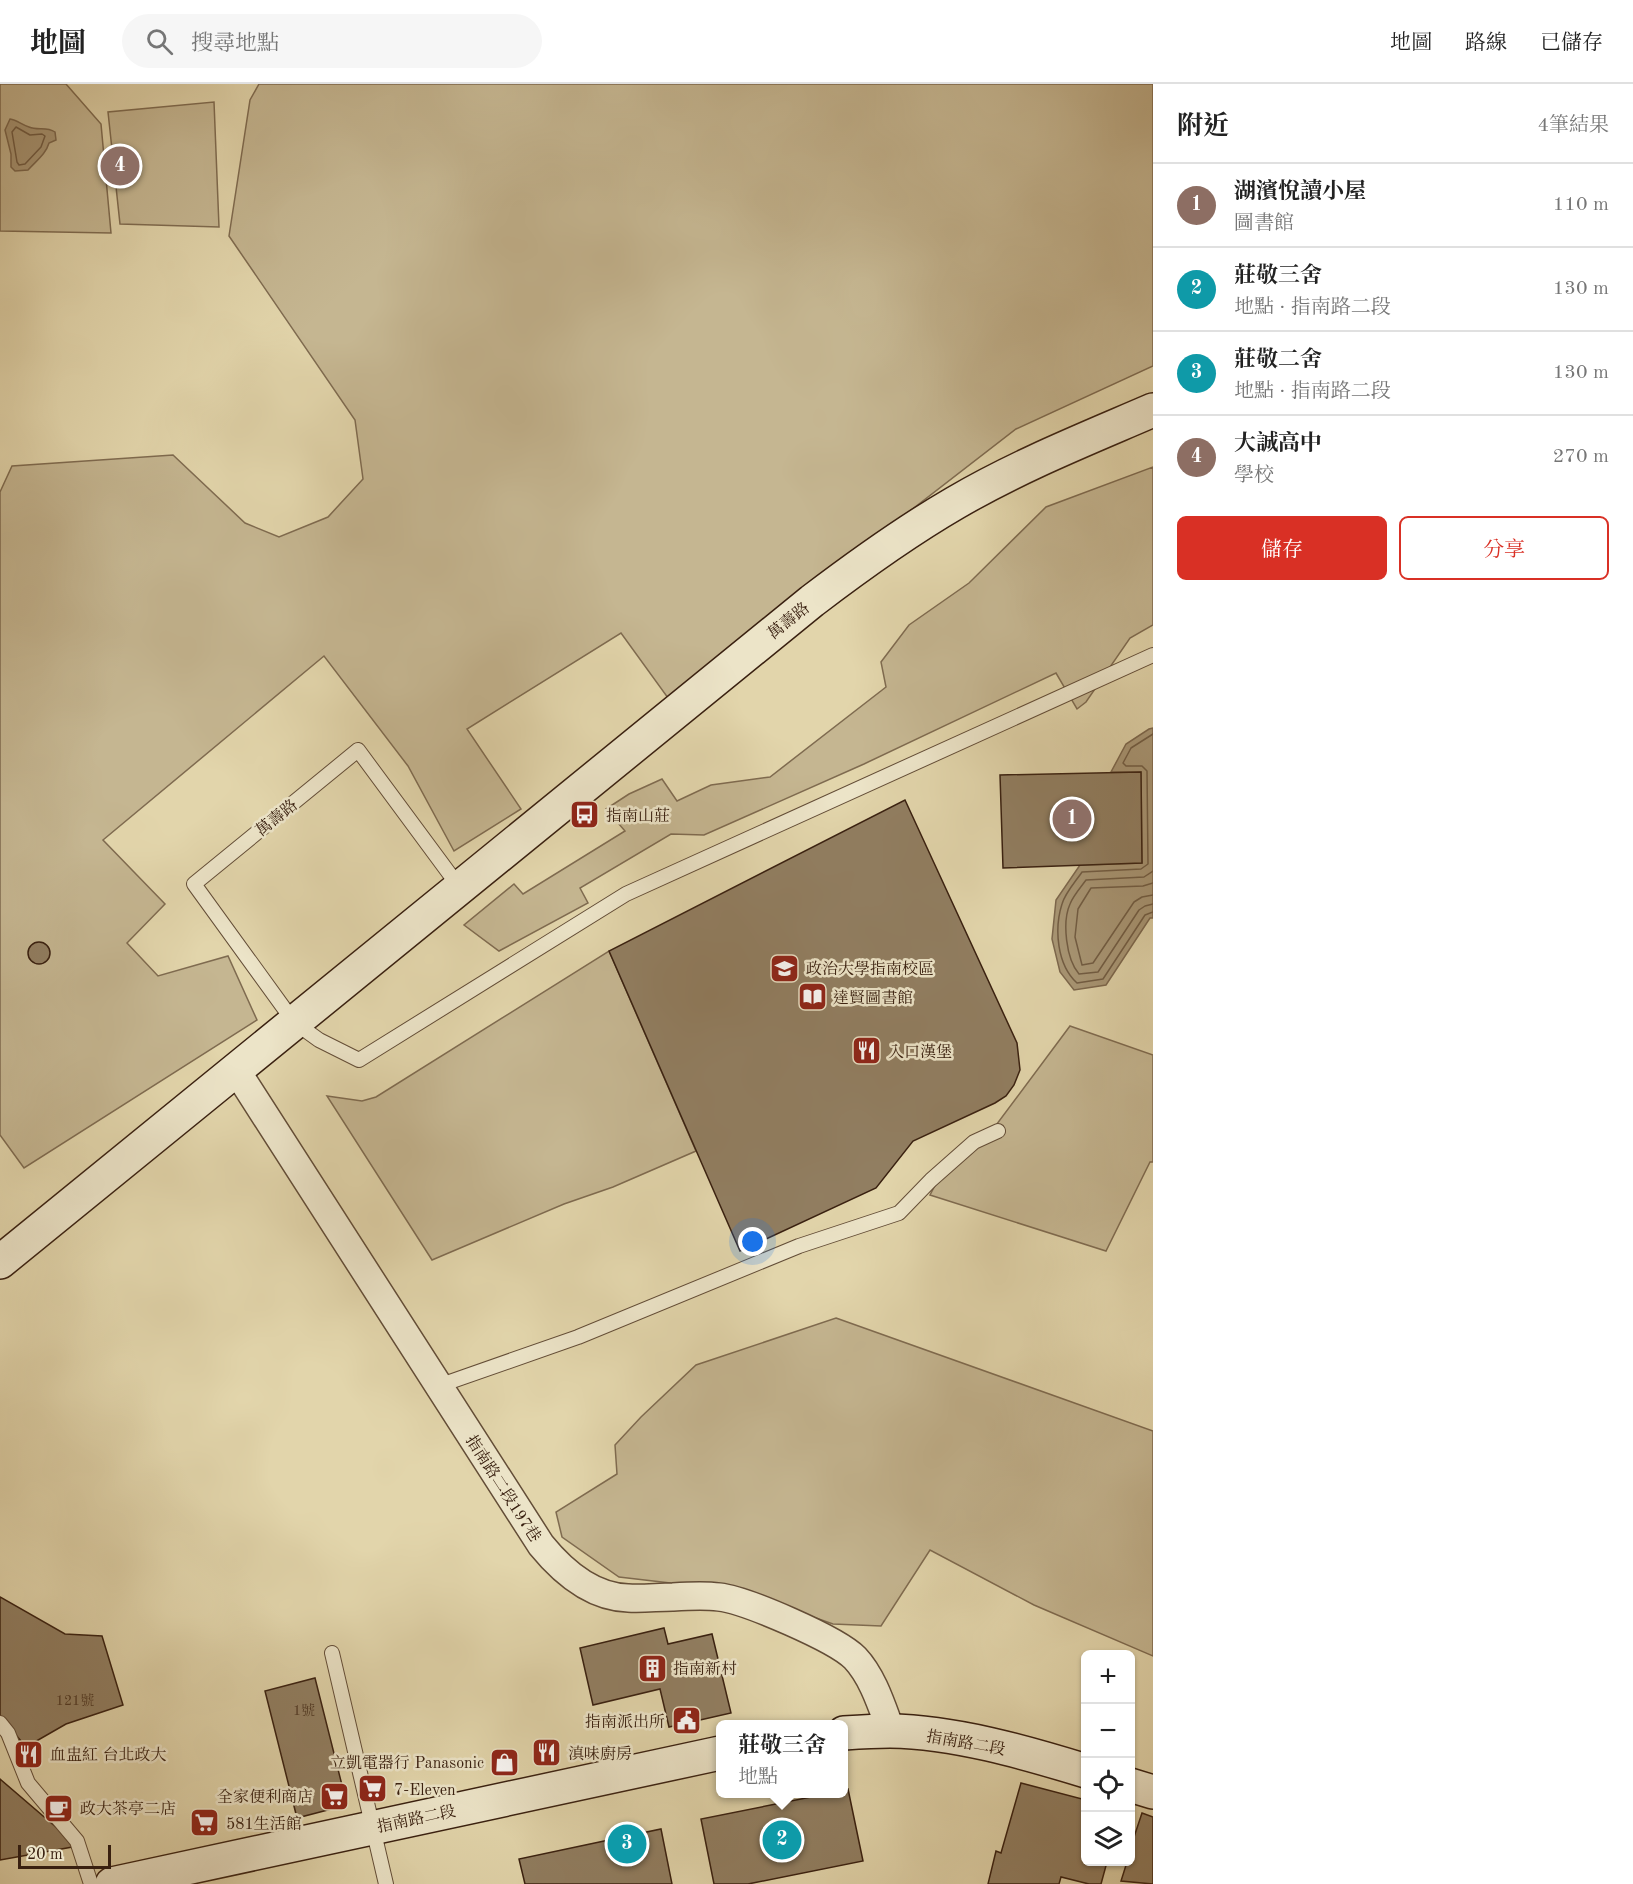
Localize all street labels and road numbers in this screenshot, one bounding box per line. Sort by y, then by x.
street label: 萬壽路 [764,599,813,643]
street label: 萬壽路 [252,796,301,840]
street label: 指南路二段197巷 [462,1432,544,1545]
street label: 指南路二段 [925,1727,1007,1759]
street label: 指南路二段 [375,1802,457,1836]

